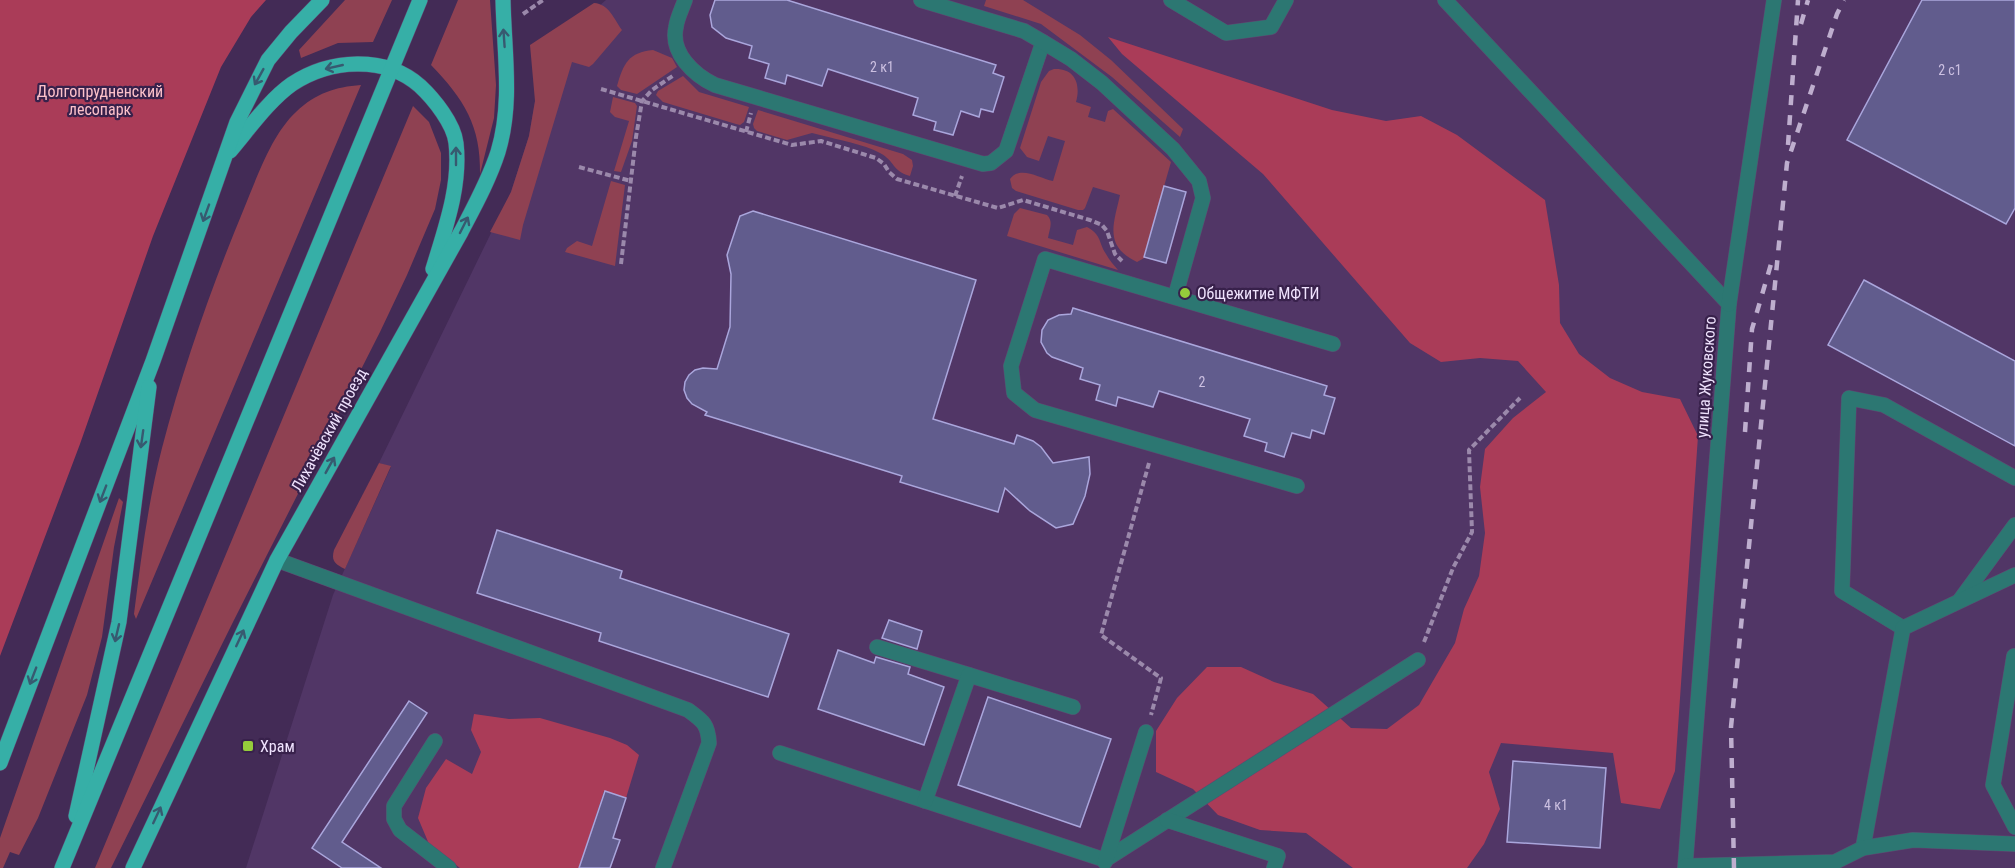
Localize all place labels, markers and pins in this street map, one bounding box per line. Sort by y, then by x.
place label: Общежитие МФТИ [1197,284,1319,303]
marker: Общежитие МФТИ [1178,286,1192,300]
place label: Храм [260,737,295,756]
marker: Храм [241,739,255,753]

